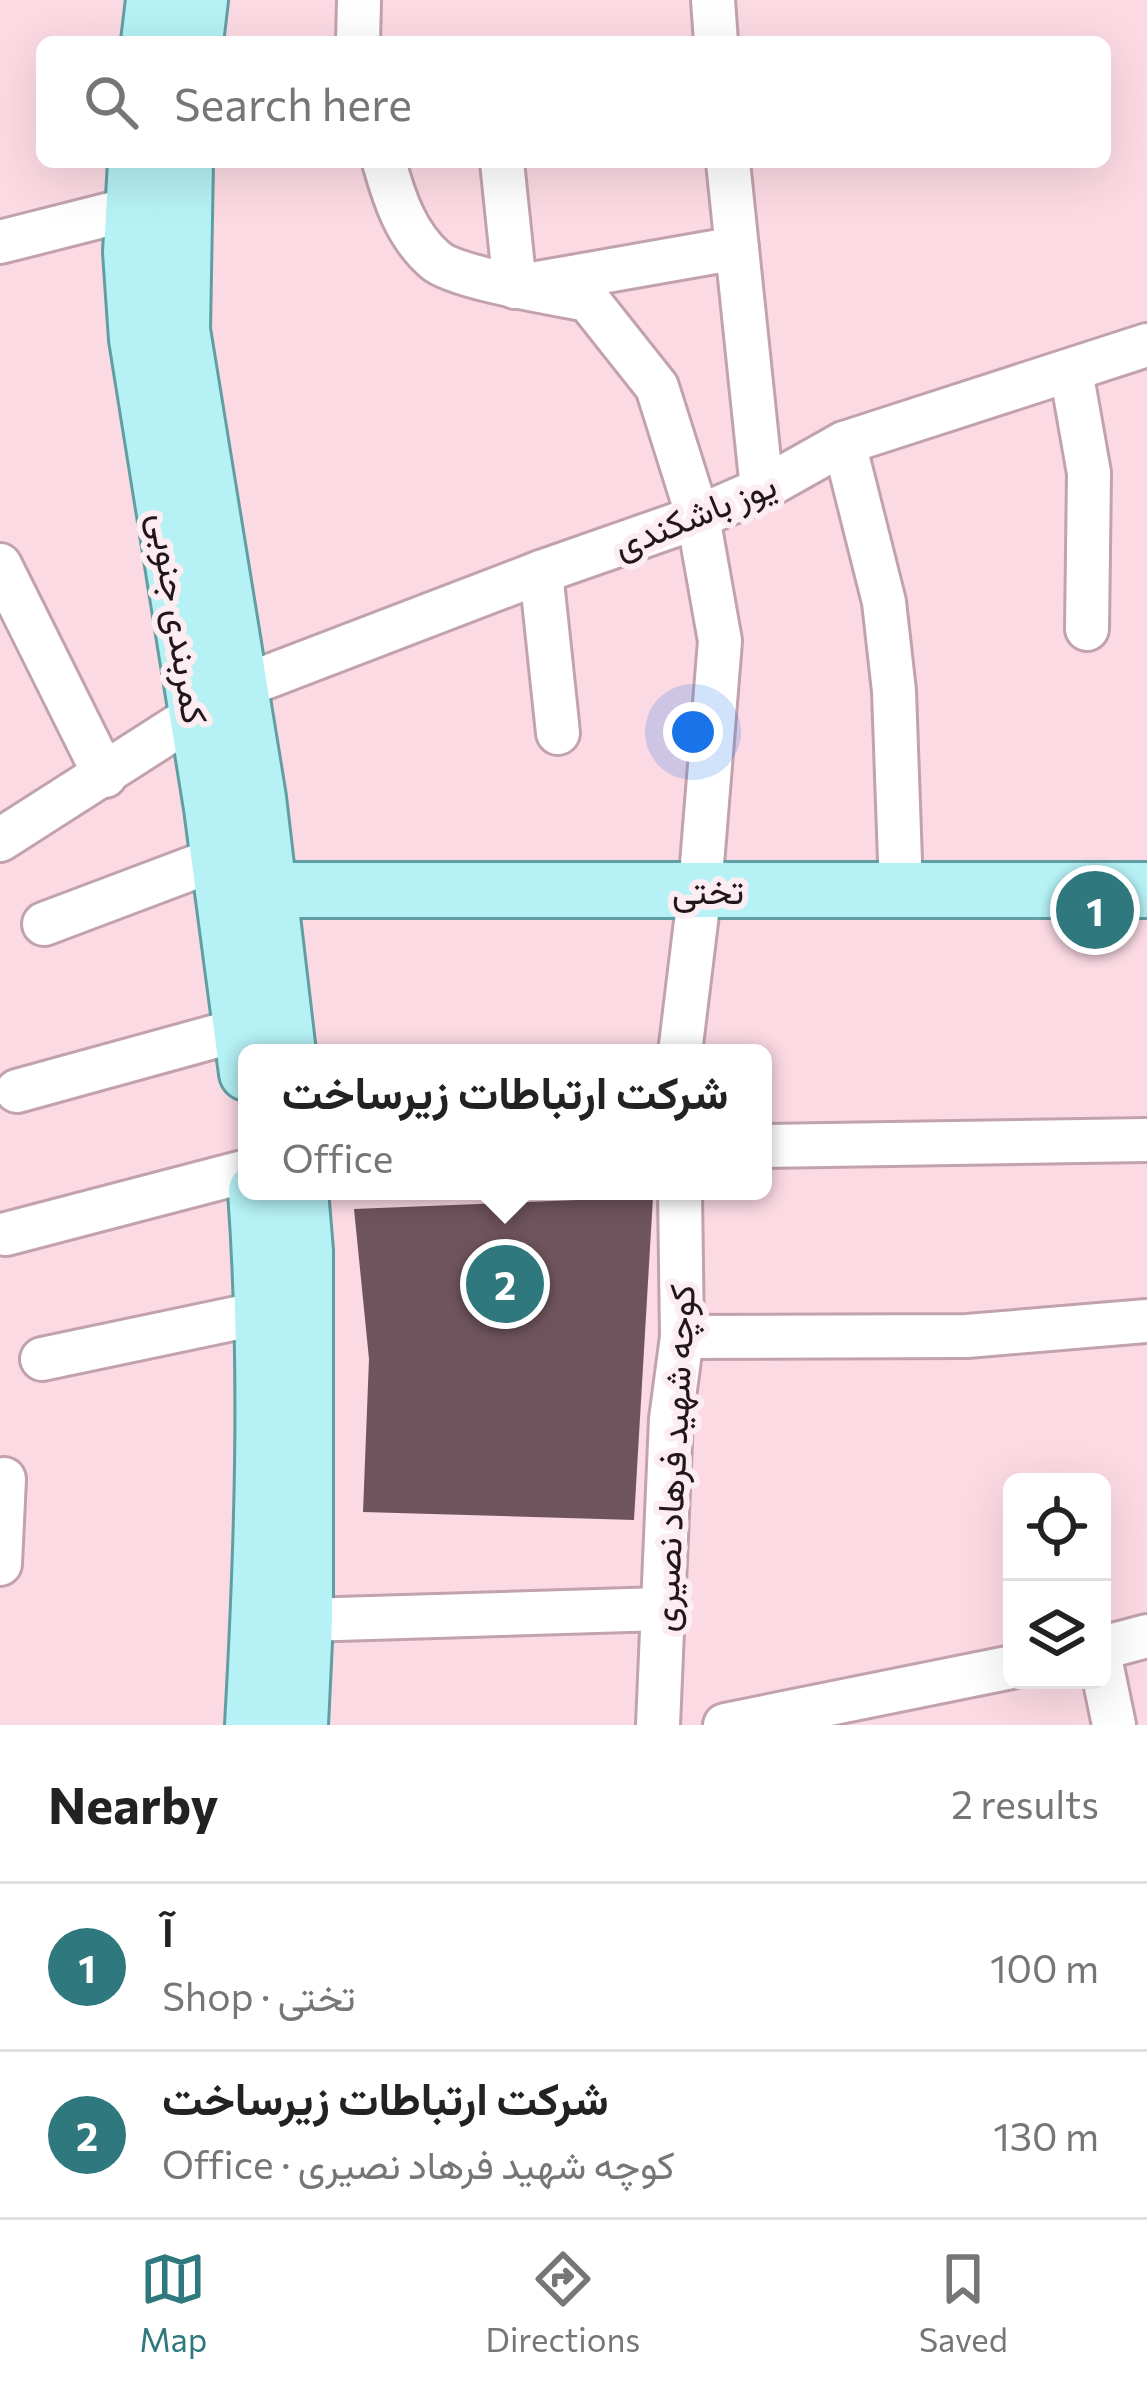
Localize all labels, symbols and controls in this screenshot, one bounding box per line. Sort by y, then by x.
search box [36,36,1111,168]
icon: search [78,69,144,135]
text: Search here [174,75,412,130]
street label: یوز باشکندی [606,460,783,568]
street label: کمربندی جنوبی [140,509,219,727]
your location [663,702,723,762]
pin: 1 [1056,865,1134,955]
street label: تختی [672,867,744,913]
popup [238,1044,772,1200]
text: شرکت ارتباطات زیرساخت [282,1063,728,1118]
text: Office [282,1133,393,1181]
pin: 2 [466,1239,544,1329]
street label: کوچه شهید فرهاد نصیری [640,1283,707,1633]
map controls [1003,1473,1111,1689]
button: locate [1003,1473,1111,1581]
button: layers [1003,1581,1111,1689]
text: Nearby [48,1772,218,1835]
text: 2 results [951,1779,1099,1827]
text: آ [162,1901,174,1956]
text: 1 [78,1943,96,1991]
text: 100 m [990,1943,1099,1991]
text: Shop · تختی [162,1971,356,2019]
text: شرکت ارتباطات زیرساخت [162,2069,609,2124]
text: 2 [76,2111,98,2159]
text: 130 m [993,2111,1099,2159]
text: Office · کوچه شهید فرهاد نصیری [162,2139,675,2187]
tab: Map [139,2246,207,2359]
tab: Directions [486,2246,640,2359]
tab: Saved [919,2246,1008,2359]

